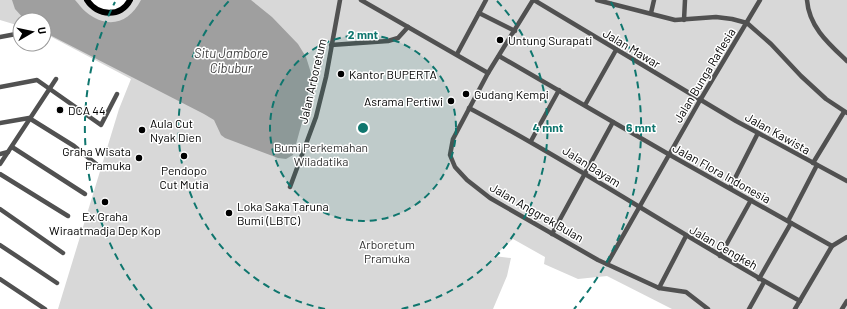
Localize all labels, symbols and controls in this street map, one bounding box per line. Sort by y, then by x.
north arrow [12,12,52,52]
street label: Jalan Mawar [601,25,664,71]
street label: Jalan Bunga Raflesia [670,25,738,125]
text: U [35,26,49,35]
text: 2 mnt [348,27,379,41]
place label: Untung Surapati [508,33,592,47]
marker: Untung Surapati [495,35,505,45]
street label: Jalan Arboretum [295,37,329,125]
water label: Situ Jambore Cibubur [194,45,268,76]
place label: Kantor BUPERTA [349,67,437,81]
marker: Kantor BUPERTA [336,69,346,79]
place label: Gudang Kempi [474,87,549,101]
marker: Gudang Kempi [461,89,471,99]
place label: Asrama Pertiwi [364,94,443,108]
marker: Asrama Pertiwi [446,96,456,106]
place label: DCA 44 [68,103,106,117]
marker: DCA 44 [55,105,65,115]
street label: Jalan Kawista [743,109,813,157]
place label: Aula Cut Nyak Dien [150,116,201,144]
text: 4 mnt [533,120,564,134]
text: 6 mnt [626,120,656,134]
centre of rings [356,121,370,135]
marker: Aula Cut Nyak Dien [137,125,147,135]
park label: Bumi Perkemahan Wiladatika [274,140,368,168]
street label: Jalan Flora Indonesia [670,140,774,206]
street label: Jalan Bayam [560,143,624,189]
place label: Graha Wisata Pramuka [62,144,131,172]
marker: Pendopo Cut Mutia [179,151,189,161]
marker: Graha Wisata Pramuka [134,153,144,163]
place label: Pendopo Cut Mutia [159,163,209,191]
street label: Jalan Anggrek Bulan [488,180,586,244]
marker: Ex Graha Wiraatmadja Dep Kop [100,197,110,207]
place label: Loka Saka Taruna Bumi (LBTC) [237,199,329,227]
marker: Loka Saka Taruna Bumi (LBTC) [224,208,234,218]
place label: Ex Graha Wiraatmadja Dep Kop [49,209,161,237]
street label: Jalan Cengkeh [688,222,760,272]
park label: Arboretum Pramuka [359,237,415,265]

